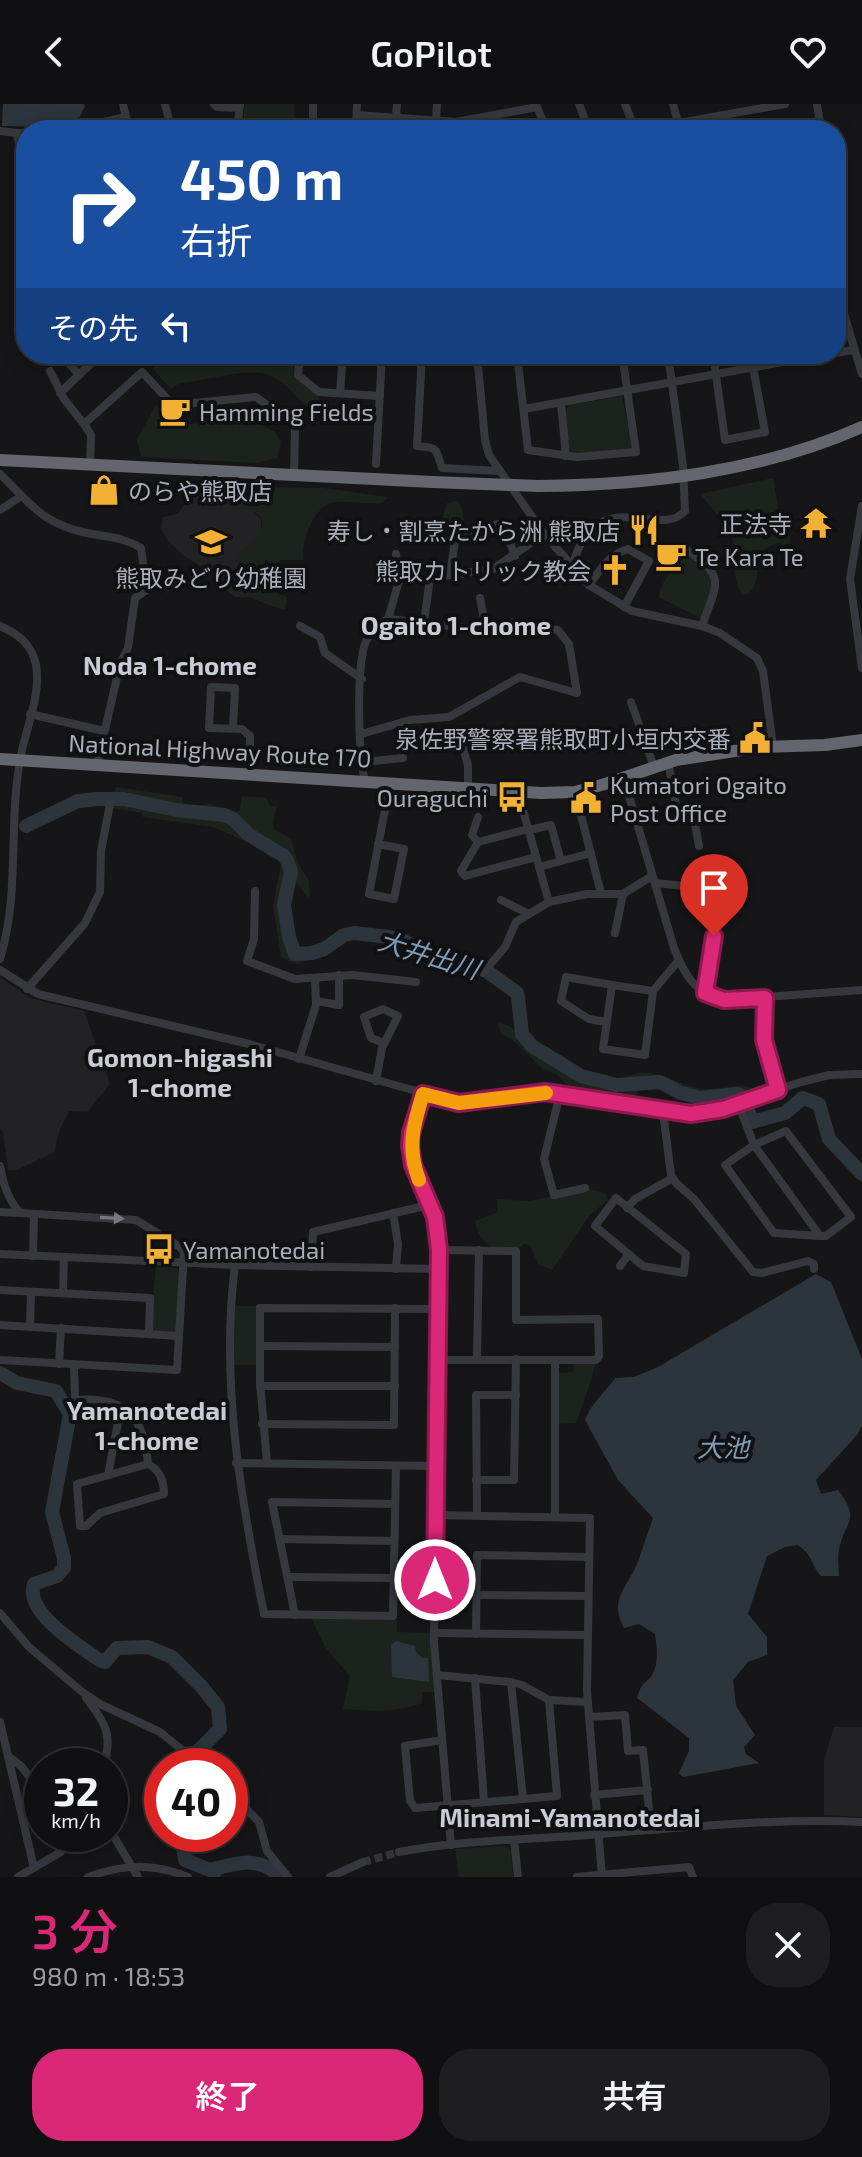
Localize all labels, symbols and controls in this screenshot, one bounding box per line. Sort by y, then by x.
icon: back [32,30,76,74]
icon: heart [786,30,830,74]
text: GoPilot [370,31,492,74]
text: 450 m [180,144,343,211]
icon: right [48,152,152,256]
text: 右折 [180,218,252,261]
icon: left [154,304,198,348]
text: その先 [48,309,138,345]
cafe icon: Hamming Fields [158,394,192,428]
place label: Hamming Fields [199,397,374,426]
shop icon: のらや熊取店 [87,473,121,507]
place label: のらや熊取店 [128,476,272,505]
temple icon: 正法寺 [799,506,833,540]
place label: 正法寺 [720,509,792,538]
restaurant icon: 寿し・割烹たから洲 熊取店 [627,513,661,547]
place label: 寿し・割烹たから洲 熊取店 [327,516,620,545]
school or university icon: 熊取みどり幼稚園 [194,525,228,559]
cafe icon: Te Kara Te [654,539,688,573]
place label: Te Kara Te [695,542,804,571]
church icon: 熊取カトリック教会 [598,553,632,587]
place label: 熊取カトリック教会 [375,556,591,585]
place label: 熊取みどり幼稚園 [115,563,307,592]
district label: Ogaito 1-chome [361,609,551,640]
district label: Noda 1-chome [83,649,257,680]
public building icon: 泉佐野警察署熊取町小垣内交番 [738,721,772,755]
place label: 泉佐野警察署熊取町小垣内交番 [395,724,731,753]
street label: National Highway Route 170 [68,728,372,772]
place label: Kumatori Ogaito Post Office [610,770,787,827]
bus stop icon: Ouraguchi [495,780,529,814]
public building icon: Kumatori Ogaito Post Office [569,781,603,815]
place label: Ouraguchi [377,783,488,812]
pin [680,854,748,936]
icon: arrive [692,866,736,910]
water label: 大井出川 [375,924,486,985]
district label: Gomon-higashi 1-chome [87,1041,273,1102]
one-way arrow [100,1212,125,1225]
bus stop icon: Yamanotedai [142,1232,176,1266]
place label: Yamanotedai [183,1235,325,1264]
district label: Yamanotedai 1-chome [67,1394,227,1455]
water label: 大池 [697,1431,752,1462]
position arrow [393,1538,477,1622]
speed limit sign: 40 [144,1748,248,1852]
text: 32 [53,1766,99,1814]
district label: Minami-Yamanotedai [439,1801,701,1832]
text: km/h [51,1808,101,1832]
text: 3 分 [32,1901,118,1959]
button: close [746,1903,830,1987]
text: 980 m · 18:53 [32,1960,185,1991]
button: 終了 [32,2049,423,2141]
button: 共有 [439,2049,830,2141]

